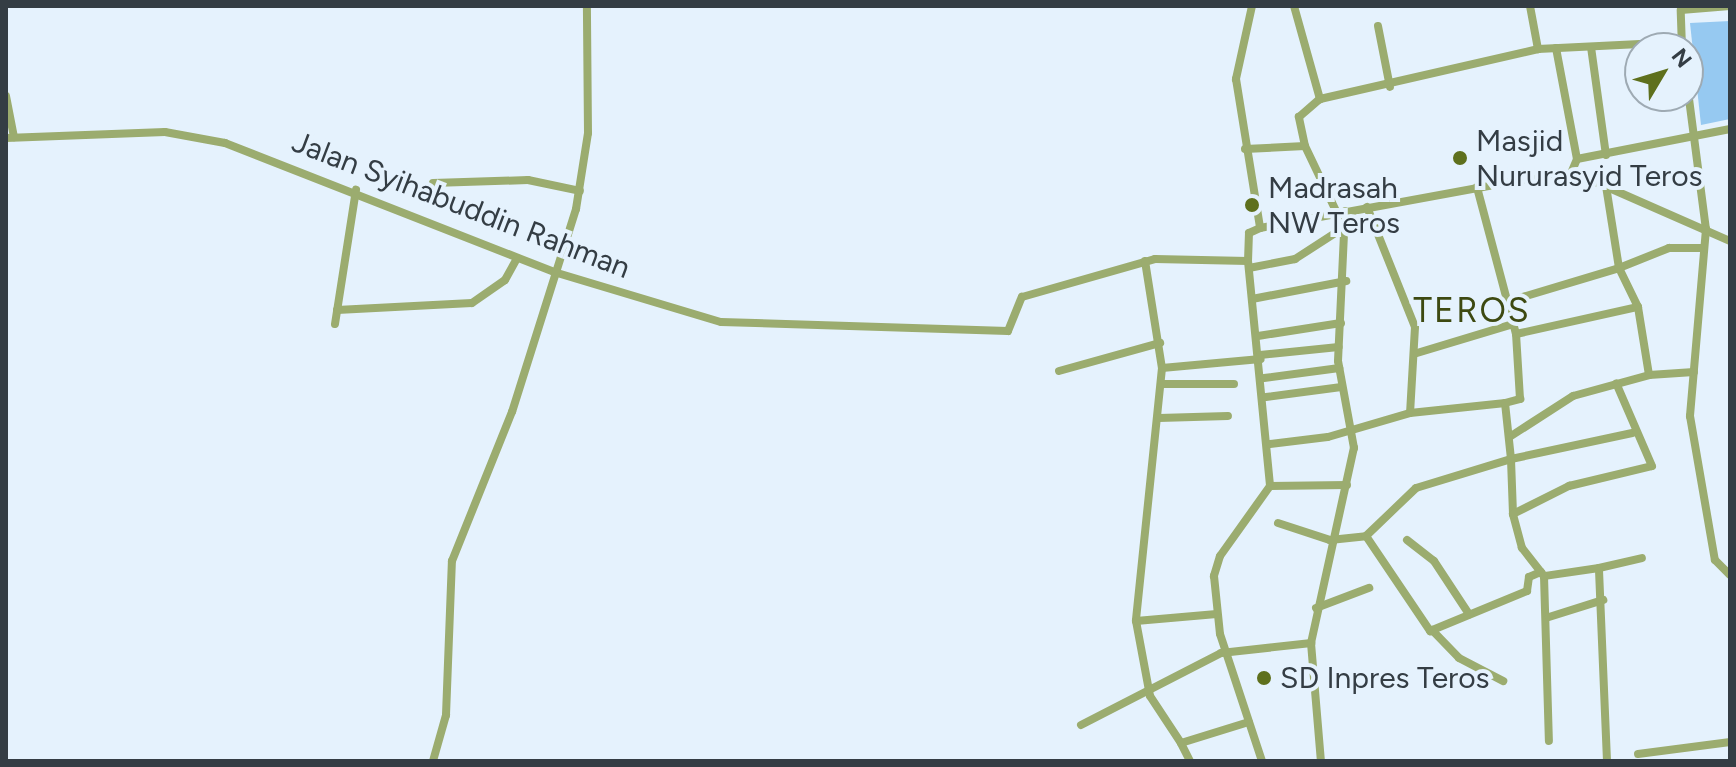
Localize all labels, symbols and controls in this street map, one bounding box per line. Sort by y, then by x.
north arrow [1624,32,1704,112]
text: N [1666,43,1698,73]
place label: Masjid Nururasyid Teros [1476,123,1703,194]
street label: Jalan Syihabuddin Rahman [287,124,635,286]
marker: Masjid Nururasyid Teros [1451,149,1469,167]
place label: Madrasah NW Teros [1268,170,1400,240]
marker: Madrasah NW Teros [1243,196,1261,214]
district label: TEROS [1413,291,1531,331]
place label: SD Inpres Teros [1280,660,1490,696]
marker: SD Inpres Teros [1255,669,1273,687]

